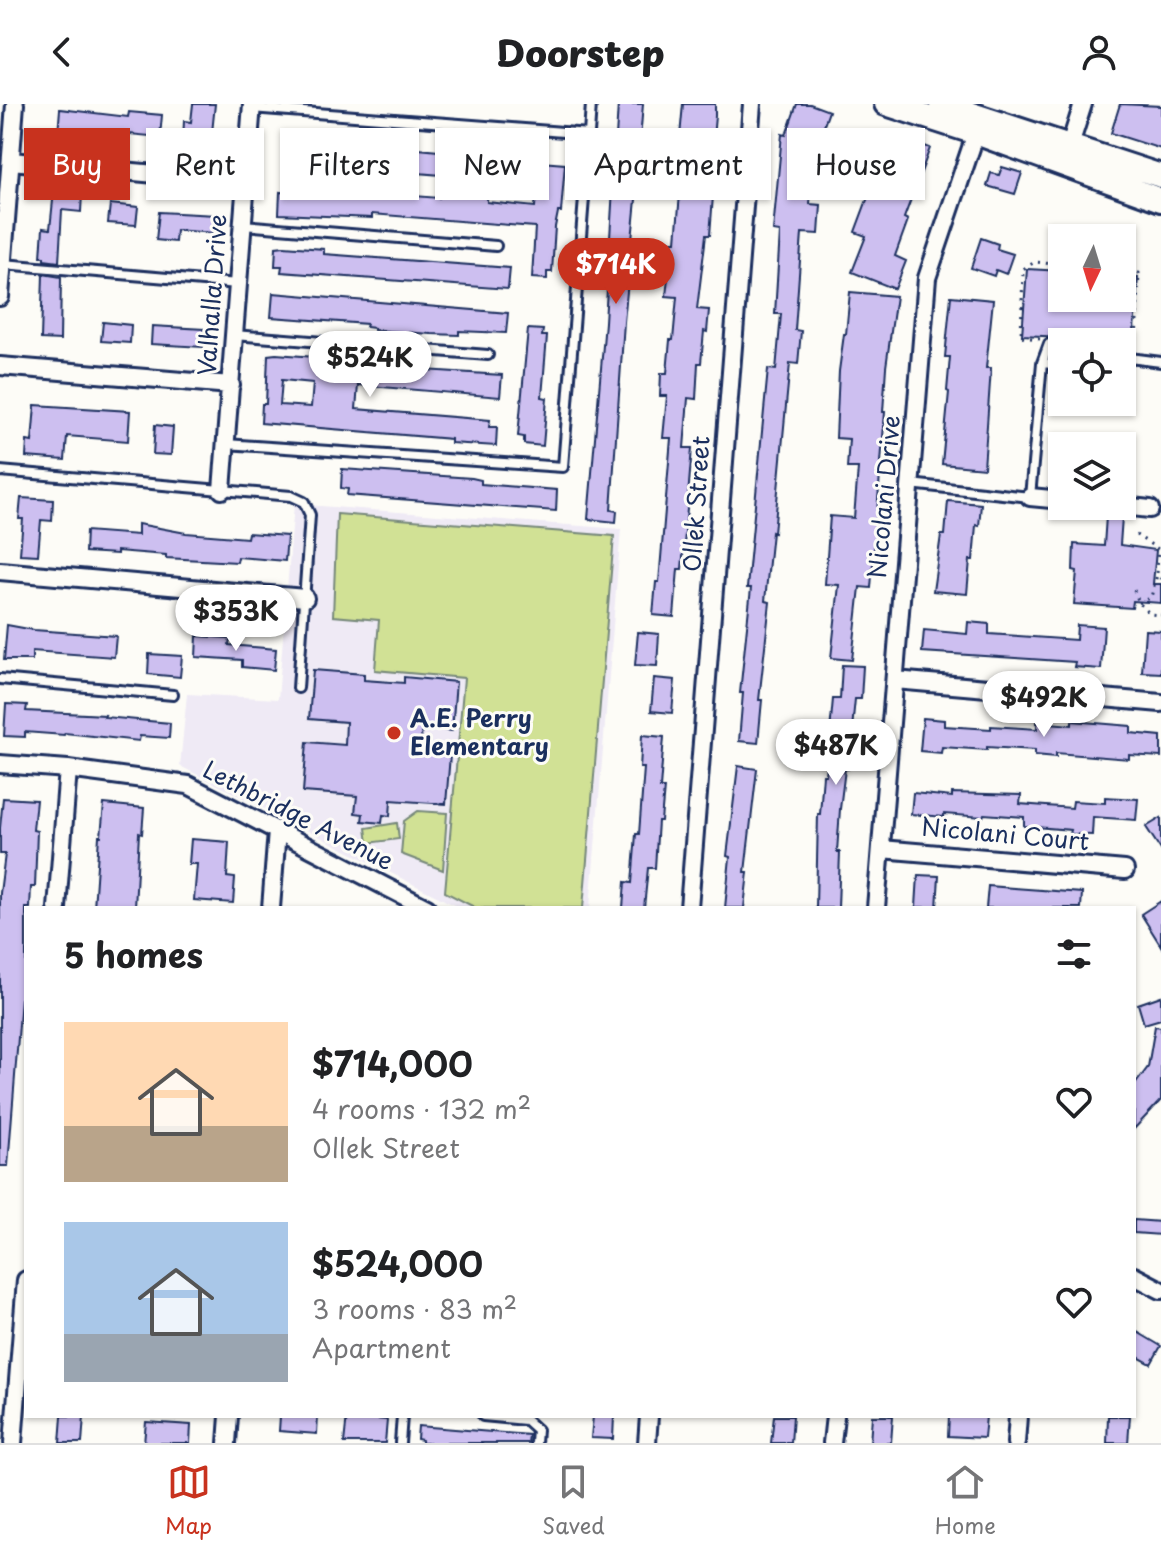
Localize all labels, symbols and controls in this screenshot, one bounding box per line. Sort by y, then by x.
text: Doorstep [496,25,665,79]
icon: back [40,30,84,74]
icon: person [1077,30,1121,74]
chip: Buy [24,128,130,200]
chip: Rent [146,128,264,200]
chip: Filters [280,128,419,200]
chip: New [435,128,549,200]
chip: Apartment [565,128,771,200]
chip: House [787,128,925,200]
street label: Valhalla Drive [187,213,235,377]
north arrow [1048,224,1136,312]
map controls [1048,224,1136,520]
pin: $714K [560,238,672,306]
text: $714K [576,244,656,283]
button: locate [1048,328,1136,416]
pin: $524K [314,331,426,399]
text: $524K [327,337,413,376]
street label: Nicolani Drive [858,413,908,580]
button: layers [1048,432,1136,520]
street label: Ollek Street [672,434,718,573]
pin: $353K [180,585,292,653]
text: $353K [193,591,279,630]
pin: $492K [988,671,1100,739]
text: $492K [1000,677,1088,716]
place label: A.E. Perry Elementary [410,699,549,763]
pin: $487K [780,719,892,787]
marker: A.E. Perry Elementary [385,724,403,742]
text: $487K [794,725,878,764]
street label: Lethbridge Avenue [197,751,400,878]
street label: Nicolani Court [920,808,1091,858]
text: 5 homes [64,928,203,980]
icon: filters [1052,932,1096,976]
text: $714,000 [312,1037,473,1089]
icon: home [128,1054,224,1150]
icon: heart [1052,1080,1096,1124]
text: 4 rooms · 132 m² [312,1089,531,1128]
text: Ollek Street [312,1128,460,1167]
text: $524,000 [312,1237,483,1289]
icon: home [128,1254,224,1350]
icon: heart [1052,1280,1096,1324]
text: 3 rooms · 83 m² [312,1289,517,1328]
text: Apartment [312,1328,451,1367]
tab: Map [165,1460,212,1541]
tab: Saved [542,1460,605,1541]
tab: Home [935,1460,996,1541]

